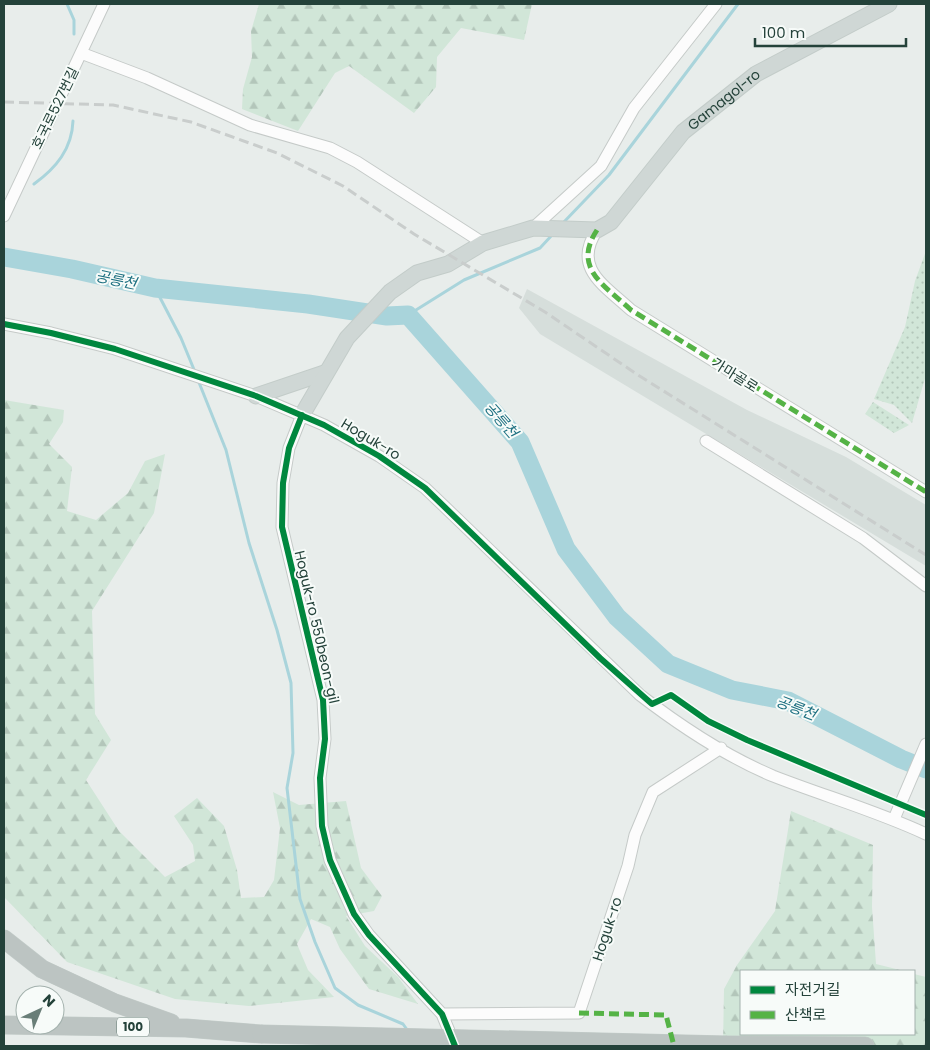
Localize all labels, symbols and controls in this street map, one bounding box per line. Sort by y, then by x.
scale bar [755,15,906,47]
text: 100 m [762,22,805,43]
street label: 호국로527번길 [27,64,83,152]
street label: Gamagol-ro [683,64,765,135]
water label: 공릉천 [94,265,141,295]
street label: 가마골로 [708,353,762,397]
water label: 공릉천 [480,397,524,444]
street label: Hoguk-ro [337,413,405,465]
street label: Hoguk-ro 550beon-gil [290,549,344,705]
water label: 공릉천 [773,690,821,726]
street label: Hoguk-ro [587,894,627,964]
legend [740,970,915,1035]
text: 자전거길 [785,979,840,1000]
north arrow [15,985,65,1035]
text: N [38,990,60,1011]
text: 산책로 [785,1004,826,1025]
road number: 100 [117,1018,149,1036]

